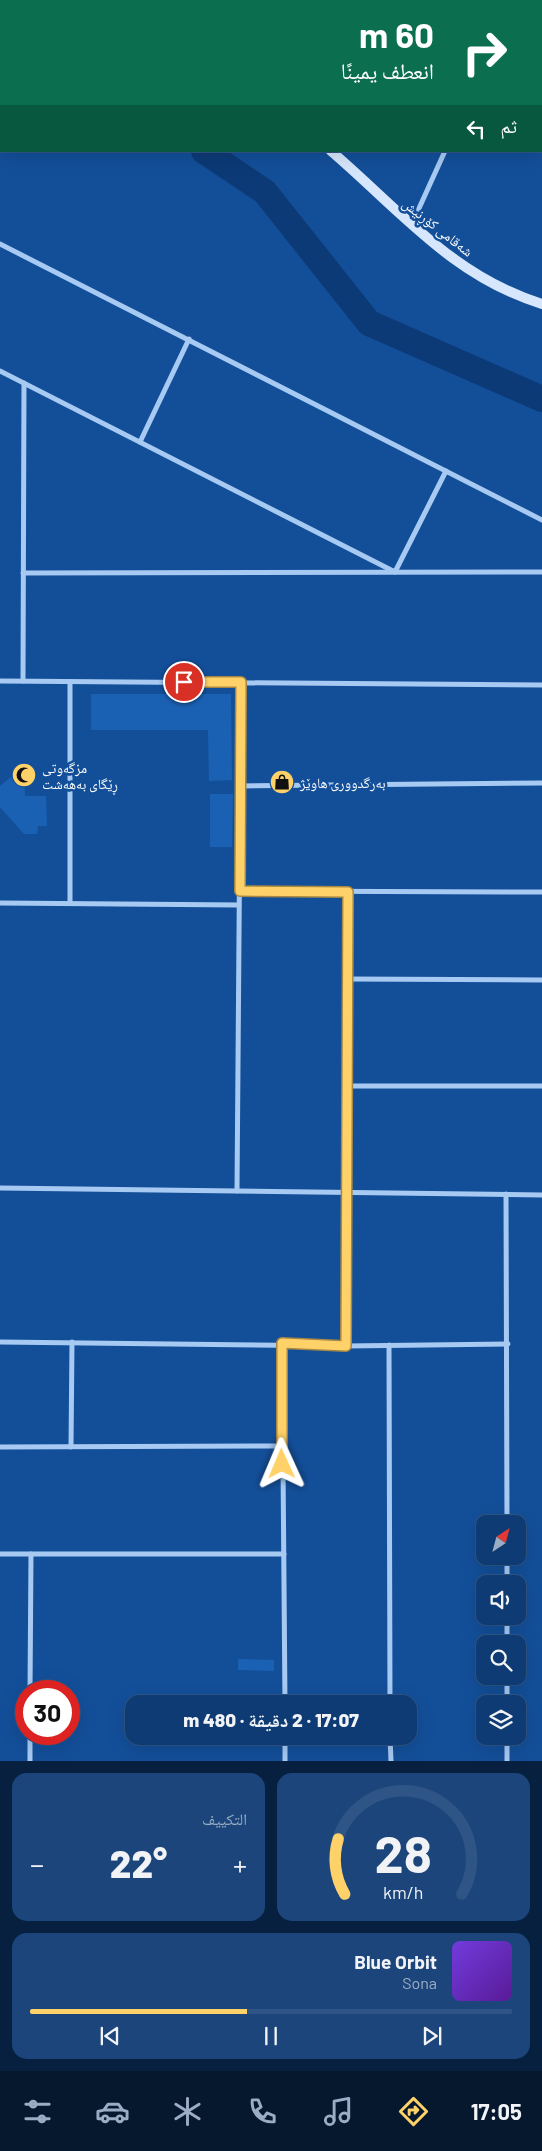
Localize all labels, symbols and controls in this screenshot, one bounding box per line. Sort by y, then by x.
text: 60 m [359,13,434,55]
icon: right [452,20,517,85]
text: انعطف يمينًا [341,57,434,83]
text: ثم [500,114,517,137]
icon: left [462,115,490,143]
street label: شەقامی کۆڕنیش [397,194,477,263]
pin [163,661,205,703]
icon: arrive [170,668,198,696]
place label: مزگەوتی ڕێگای بەھەشت [42,759,118,795]
mosque icon: مزگەوتی ڕێگای بەھەشت [11,762,37,788]
shop icon: بەرگدووری هاوێژ [269,769,295,795]
place label: بەرگدووری هاوێژ [299,774,386,792]
position arrow [255,1437,307,1489]
north arrow [476,1515,526,1565]
map controls [476,1515,526,1745]
button: sound [476,1575,526,1625]
button: search [476,1635,526,1685]
speed limit sign: 30 [15,1680,80,1745]
button: layers [476,1695,526,1745]
text: 17:07 · 2 دقيقة · 480 m [183,1708,359,1731]
text: التكييف [202,1809,247,1828]
text: 28 [375,1821,432,1883]
text: 22° [110,1840,167,1886]
text: − [30,1847,44,1881]
text: + [233,1847,247,1881]
text: km/h [383,1881,424,1903]
text: Blue Orbit [354,1950,437,1973]
text: Sona [402,1973,437,1992]
icon: previous [96,2022,124,2050]
icon: pause [257,2022,285,2050]
icon: next [418,2022,446,2050]
icon: filters [20,2094,55,2129]
icon: car [95,2094,130,2129]
icon: climate [170,2094,205,2129]
icon: phone [245,2094,280,2129]
icon: music [321,2094,356,2129]
icon: directions [396,2094,431,2129]
text: 17:05 [471,2098,522,2124]

